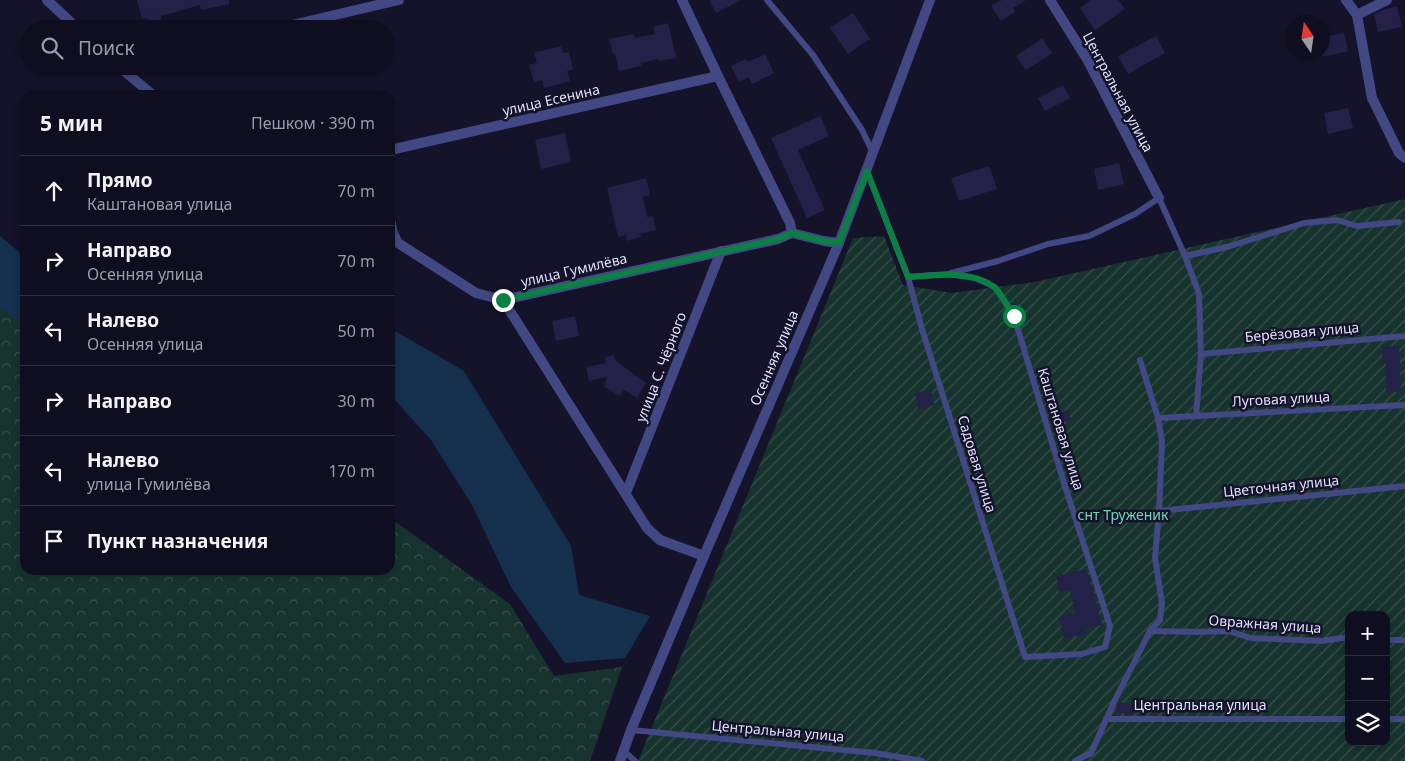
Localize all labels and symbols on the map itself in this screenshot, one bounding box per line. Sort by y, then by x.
north arrow [1285,15,1330,60]
street label: Центральная улица [1079,29,1158,155]
street label: улица Есенина [500,79,601,120]
street label: улица Гумилёва [519,248,629,291]
route end [492,289,515,312]
route start [1003,305,1026,328]
street label: Осенняя улица [745,307,802,408]
street label: улица С. Чёрного [631,309,690,425]
street label: Берёзовая улица [1244,317,1360,346]
street label: Каштановая улица [1034,365,1089,492]
street label: Луговая улица [1231,386,1331,411]
street label: Садовая улица [954,413,1001,515]
street label: Цветочная улица [1222,470,1340,501]
park label: снт Труженик [1077,505,1169,524]
street label: Овражная улица [1208,610,1322,637]
street label: Центральная улица [1133,695,1267,714]
street label: Центральная улица [711,715,845,746]

